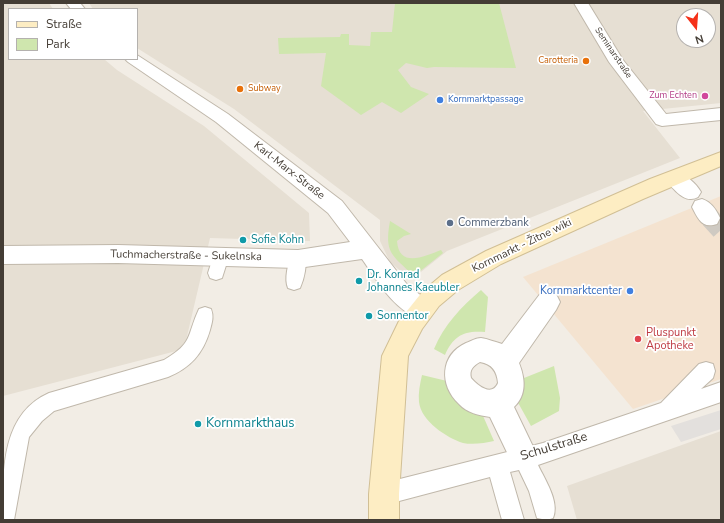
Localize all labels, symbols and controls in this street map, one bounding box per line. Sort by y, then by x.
legend [8,8,138,60]
north arrow [676,8,716,48]
text: Straße [46,16,82,32]
street label: Seminarstraße [592,26,634,80]
text: N [693,31,705,47]
text: Park [46,36,70,52]
place label: Carotteria [538,56,578,66]
marker: Carotteria [581,56,591,66]
marker: Subway [235,84,245,94]
place label: Subway [248,84,281,94]
place label: Zum Echten [649,91,697,101]
marker: Zum Echten [700,91,710,101]
marker: Kornmarktpassage [435,95,445,105]
place label: Kornmarktpassage [448,95,524,105]
street label: Karl-Marx-Straße [251,139,327,203]
place label: Commerzbank [458,216,529,230]
street label: Kornmarkt - Žitne wiki [470,216,574,276]
marker: Commerzbank [445,218,455,228]
place label: Sofie Kohn [251,233,304,247]
marker: Sofie Kohn [238,235,248,245]
street label: Tuchmacherstraße - Sukelnska [110,248,262,264]
place label: Dr. Konrad Johannes Kaeubler [367,268,459,294]
marker: Dr. Konrad Johannes Kaeubler [354,276,364,286]
place label: Kornmarktcenter [540,284,622,298]
marker: Kornmarktcenter [625,286,635,296]
place label: Sonnentor [377,309,428,323]
marker: Sonnentor [364,311,374,321]
place label: Pluspunkt Apotheke [646,326,696,352]
marker: Pluspunkt Apotheke [633,334,643,344]
place label: Kornmarkthaus [206,416,295,432]
marker: Kornmarkthaus [193,419,203,429]
street label: Schulstraße [518,429,590,465]

